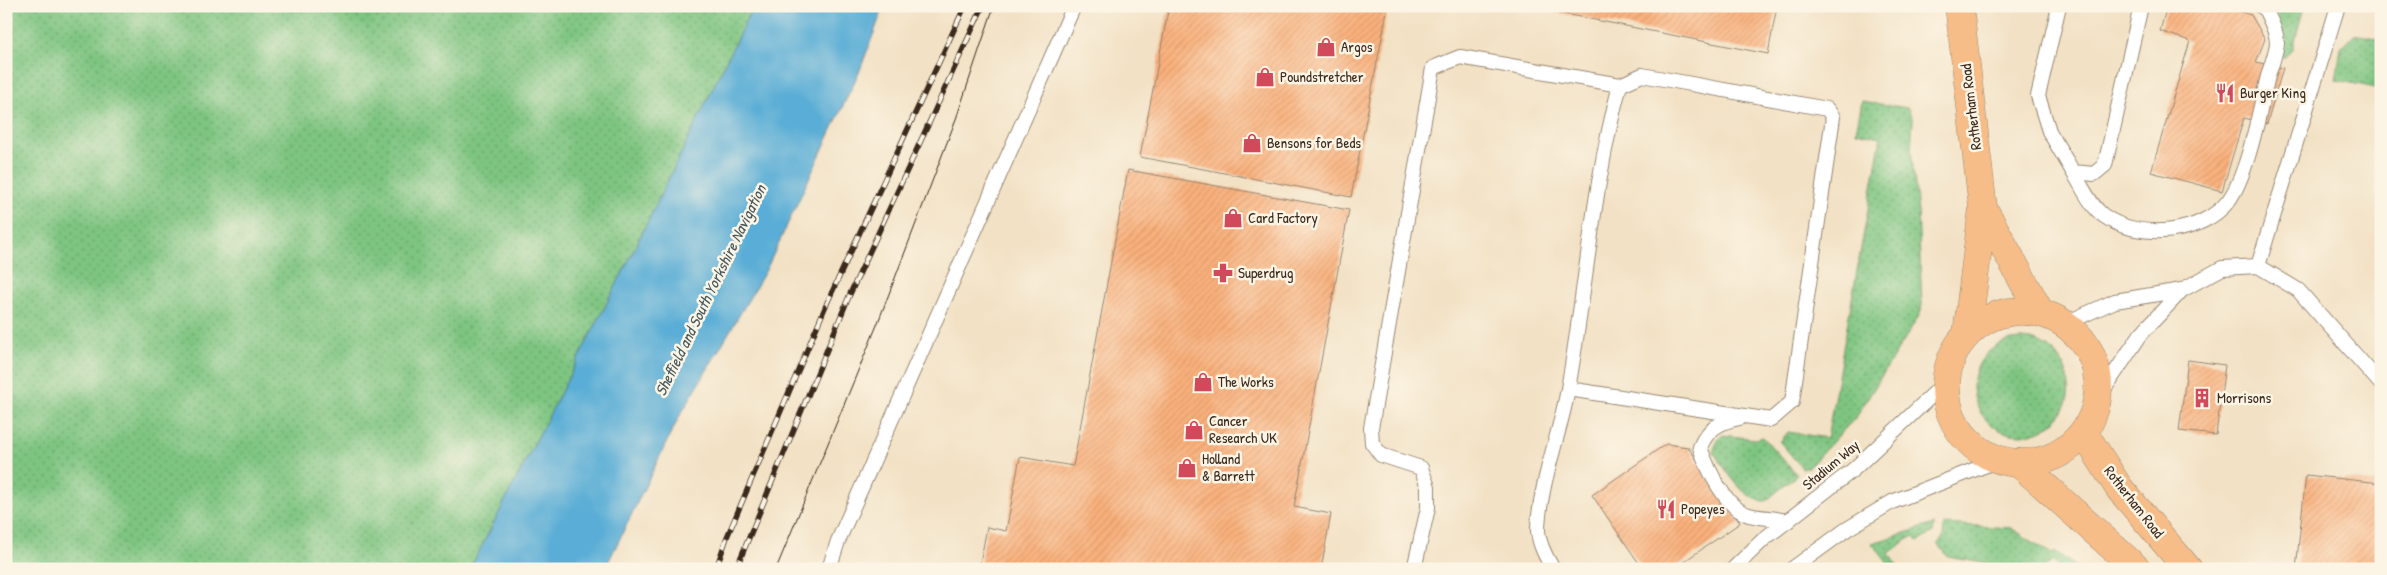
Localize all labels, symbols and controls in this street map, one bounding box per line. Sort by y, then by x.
shop icon: Argos [1315,36,1337,58]
place label: Argos [1341,36,1373,57]
street label: Rotherham Road [1955,63,1986,151]
shop icon: Poundstretcher [1254,66,1276,88]
place label: Poundstretcher [1280,66,1364,87]
restaurant icon: Burger King [2214,82,2236,104]
place label: Burger King [2240,82,2306,103]
shop icon: Bensons for Beds [1241,132,1263,154]
place label: Bensons for Beds [1267,132,1361,153]
water label: Sheffield and South Yorkshire Navigation [649,179,772,399]
shop icon: Card Factory [1222,207,1244,229]
place label: Card Factory [1248,207,1318,228]
pharmacy icon: Superdrug [1212,262,1234,284]
place label: Superdrug [1238,262,1294,283]
shop icon: The Works [1192,371,1214,393]
place label: The Works [1218,371,1274,392]
building icon: Morrisons [2191,387,2213,409]
place label: Morrisons [2217,387,2271,408]
place label: Cancer Research UK [1209,410,1277,448]
shop icon: Cancer Research UK [1183,419,1205,441]
street label: Stadium Way [1798,435,1864,495]
place label: Holland & Barrett [1202,448,1256,486]
shop icon: Holland & Barrett [1176,457,1198,479]
street label: Rotherham Road [2099,461,2169,542]
restaurant icon: Popeyes [1655,498,1677,520]
place label: Popeyes [1681,498,1725,519]

